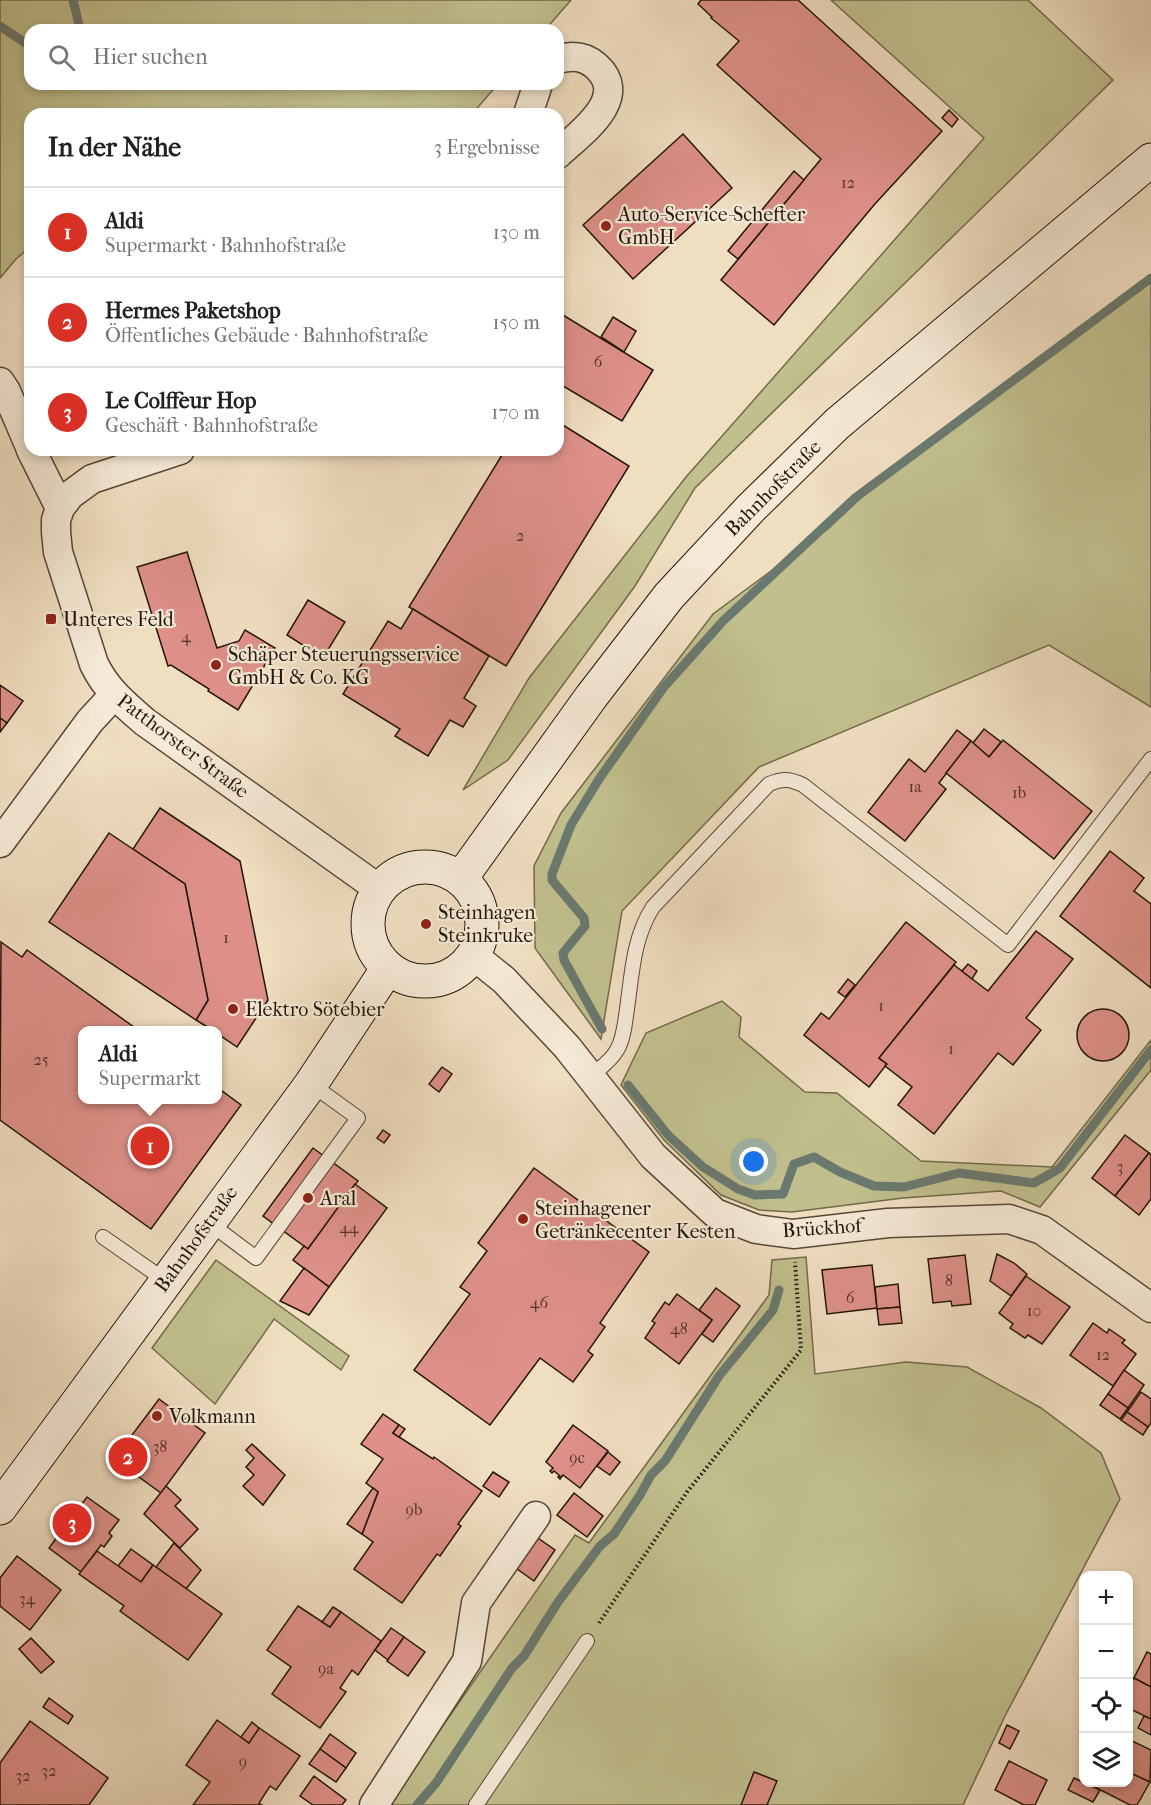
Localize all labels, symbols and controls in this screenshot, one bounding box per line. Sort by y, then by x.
search box [24,24,564,90]
icon: search [45,41,78,74]
text: Hier suchen [93,44,208,70]
text: In der Nähe [48,132,181,163]
text: 3 Ergebnisse [434,136,540,159]
house number: 12 [841,173,855,192]
place label: Auto-Service-Schefter GmbH [617,203,806,249]
text: Aldi [105,208,144,234]
marker: Auto-Service-Schefter GmbH [599,219,613,233]
text: 1 [64,221,71,244]
text: 130 m [493,221,540,244]
text: Supermarkt · Bahnhofstraße [105,234,346,257]
text: Hermes Paketshop [105,298,281,324]
text: 2 [62,311,73,334]
text: 150 m [492,311,540,334]
text: Öffentliches Gebäude · Bahnhofstraße [105,324,428,347]
house number: 6 [594,352,603,371]
text: Le Colffeur Hop [105,388,256,414]
text: 3 [63,401,72,424]
text: 170 m [491,401,540,424]
text: Geschäft · Bahnhofstraße [105,414,318,437]
street label: Bahnhofstraße [720,435,826,541]
house number: 2 [516,526,524,545]
place label: Unteres Feld [63,608,175,631]
marker: Unteres Feld [44,612,58,626]
house number: 4 [181,627,191,646]
place label: Schäper Steuerungsservice GmbH & Co. KG [228,643,459,689]
marker: Schäper Steuerungsservice GmbH & Co. KG [209,658,223,672]
street label: Patthorster Straße [113,689,253,803]
house number: 1a [908,777,922,796]
house number: 1b [1012,783,1026,802]
place label: Steinhagen Steinkruke [438,901,536,947]
marker: Steinhagen Steinkruke [419,917,433,931]
house number: 1 [223,928,229,947]
house number: 1 [878,996,884,1015]
place label: Elektro Sötebier [245,998,385,1021]
marker: Elektro Sötebier [226,1002,240,1016]
popup [78,1026,222,1104]
house number: 1 [948,1039,954,1058]
text: Aldi [99,1041,137,1067]
house number: 25 [33,1050,49,1069]
text: Supermarkt [99,1067,201,1090]
pin: 1 [130,1124,170,1168]
your location [739,1147,768,1176]
house number: 3 [1117,1157,1123,1176]
street label: Bahnhofstraße [150,1181,242,1297]
place label: Aral [319,1187,357,1210]
marker: Aral [301,1191,315,1205]
place label: Steinhagener Getränkecenter Kesten [535,1197,736,1243]
marker: Steinhagener Getränkecenter Kesten [516,1212,530,1226]
street label: Brückhof [781,1213,867,1242]
house number: 44 [340,1218,359,1237]
house number: 8 [945,1271,953,1290]
house number: 6 [846,1288,855,1307]
house number: 46 [530,1293,548,1312]
house number: 10 [1027,1301,1041,1320]
house number: 48 [670,1319,688,1338]
house number: 12 [1096,1345,1110,1364]
place label: Volkmann [168,1405,256,1428]
marker: Volkmann [150,1409,164,1423]
pin: 2 [108,1434,148,1480]
house number: 38 [153,1437,167,1456]
house number: 9c [569,1448,585,1467]
pin: 3 [52,1500,92,1546]
house number: 9b [406,1500,422,1519]
map controls [1079,1571,1133,1787]
button: + [1079,1571,1133,1625]
house number: 34 [19,1589,36,1608]
button: − [1079,1625,1133,1679]
house number: 9a [318,1659,334,1678]
button: locate [1079,1679,1133,1733]
button: layers [1079,1733,1133,1787]
house number: 9 [239,1752,247,1771]
house number: 32 [42,1761,56,1780]
house number: 32 [16,1766,30,1785]

